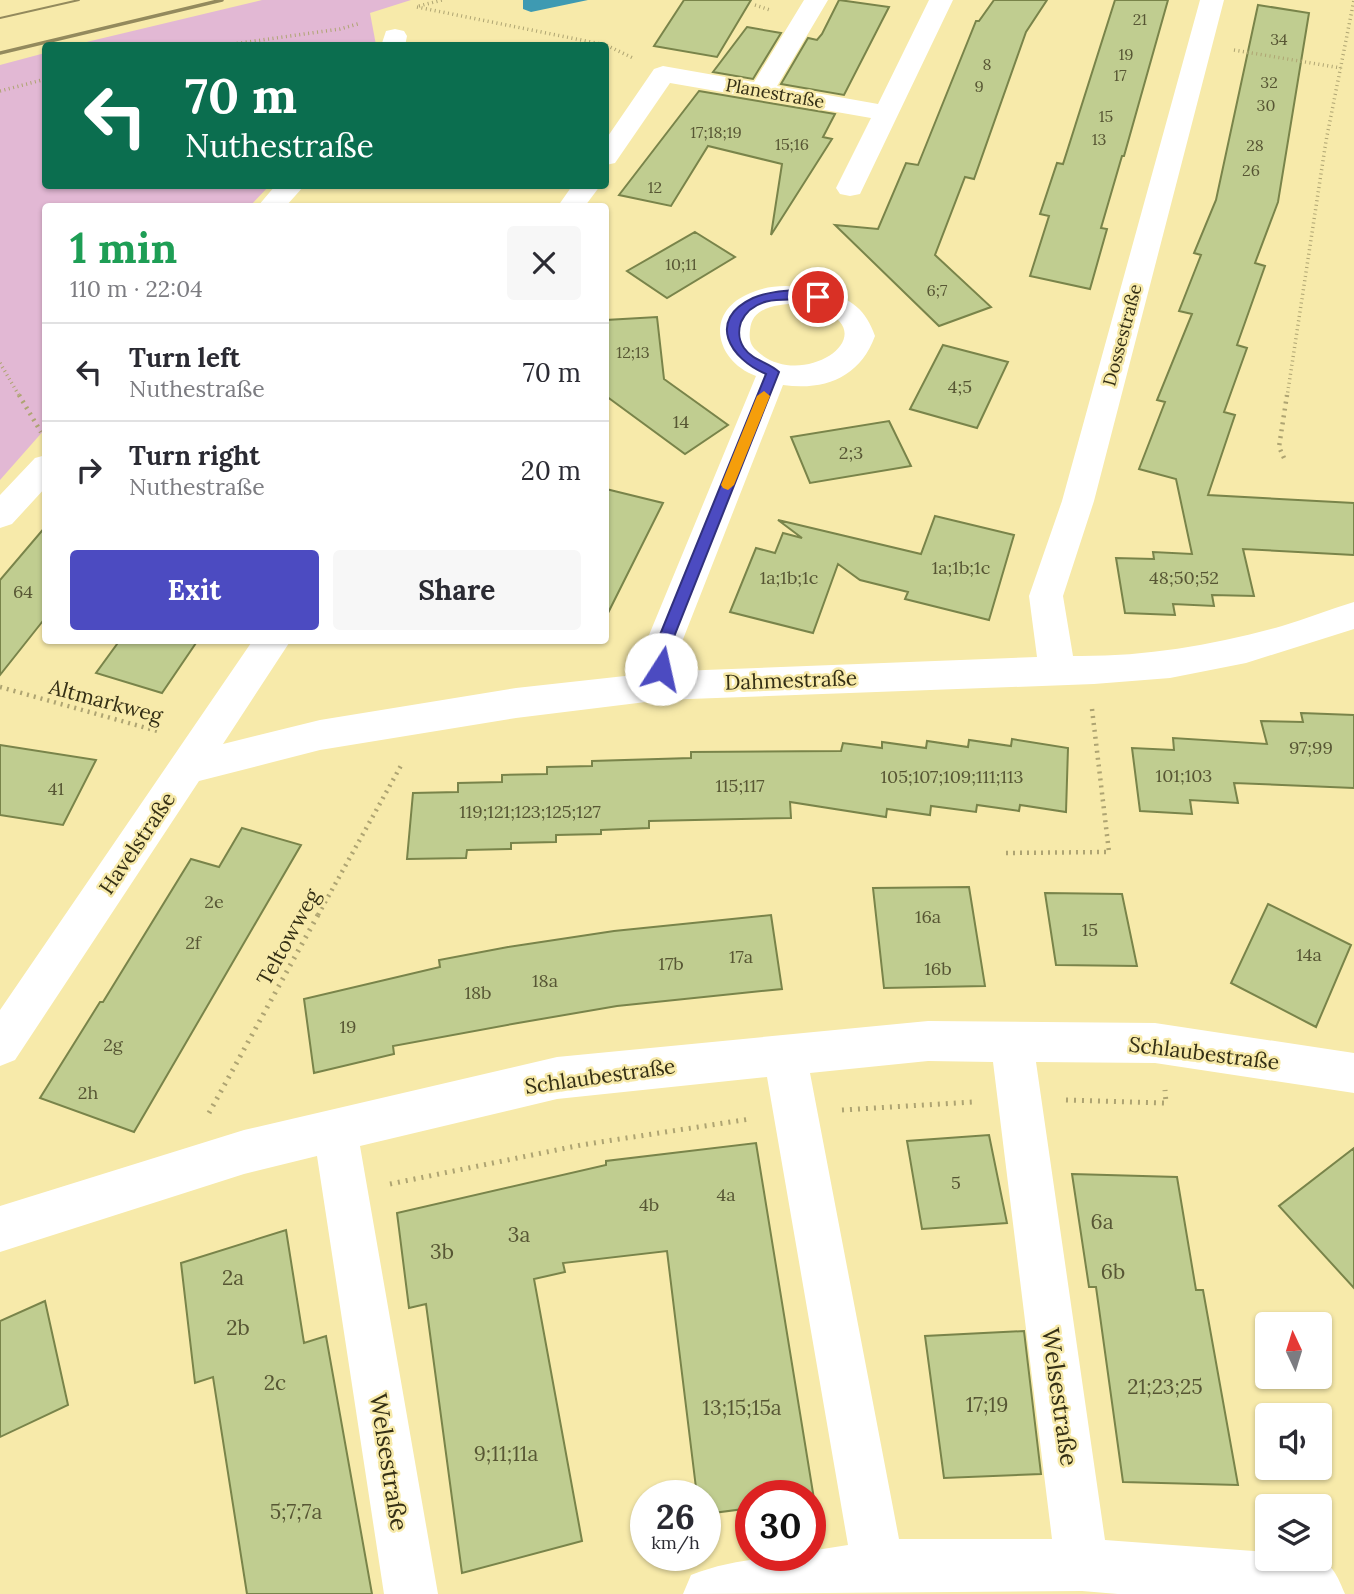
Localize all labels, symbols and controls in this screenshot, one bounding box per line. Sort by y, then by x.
house number: 21 [1133,9,1147,29]
house number: 34 [1270,29,1288,49]
house number: 19 [1118,44,1134,64]
house number: 8 [983,54,992,74]
text: 70 m [185,64,297,126]
house number: 17 [1113,65,1127,85]
icon: left [70,70,161,161]
house number: 32 [1260,72,1278,92]
street label: Planestraße [724,73,826,113]
house number: 9 [974,76,984,96]
house number: 30 [1257,95,1275,115]
house number: 15 [1099,106,1113,126]
house number: 17;18;19 [690,122,742,142]
text: Nuthestraße [185,125,374,166]
house number: 13 [1092,129,1106,149]
house number: 15;16 [775,134,809,154]
house number: 28 [1246,135,1264,155]
house number: 26 [1242,160,1260,180]
house number: 12 [648,177,662,197]
text: 1 min [70,221,177,275]
button: close [507,226,581,300]
house number: 10;11 [665,254,697,274]
pin [788,267,848,327]
text: 110 m · 22:04 [70,274,203,303]
icon: arrive [799,278,837,316]
house number: 6;7 [927,280,948,300]
street label: Dossestraße [1097,281,1147,389]
text: Turn left [129,341,240,374]
house number: 12;13 [616,342,650,362]
icon: left [70,353,108,391]
text: 70 m [523,356,581,389]
text: Nuthestraße [129,374,265,403]
house number: 4;5 [948,375,972,398]
house number: 14 [673,410,689,433]
text: Turn right [129,439,260,472]
house number: 2;3 [839,441,863,464]
icon: right [70,451,108,489]
text: 20 m [521,454,581,487]
text: Nuthestraße [129,472,265,501]
button: Exit [70,550,319,630]
button: Share [333,550,581,630]
house number: 1a;1b;1c [932,556,990,579]
house number: 1a;1b;1c [760,566,818,589]
house number: 48;50;52 [1149,566,1219,589]
house number: 64 [13,580,33,603]
position arrow [624,632,698,706]
street label: Dahmestraße [724,664,858,696]
street label: Altmarkweg [45,673,166,729]
house number: 97;99 [1289,736,1333,759]
house number: 101;103 [1156,764,1212,787]
house number: 105;107;109;111;113 [880,765,1024,788]
house number: 115;117 [715,774,765,797]
house number: 41 [48,777,64,800]
street label: Havelstraße [93,787,181,899]
house number: 119;121;123;125;127 [459,800,601,823]
street label: Teltowweg [250,883,326,990]
house number: 2e [204,890,224,913]
house number: 16a [915,905,941,928]
house number: 15 [1082,918,1098,941]
house number: 2f [185,931,203,954]
house number: 14a [1296,943,1322,966]
house number: 17a [729,945,753,968]
house number: 17b [658,952,684,975]
house number: 16b [924,957,952,980]
house number: 18a [532,969,558,992]
house number: 18b [464,981,492,1004]
house number: 19 [340,1015,356,1038]
street label: Schlaubestraße [1127,1030,1281,1076]
house number: 2g [103,1033,124,1056]
street label: Schlaubestraße [523,1052,677,1100]
house number: 2h [78,1081,98,1104]
house number: 5 [951,1171,961,1194]
house number: 4a [716,1183,736,1206]
house number: 4b [639,1193,659,1216]
house number: 6a [1091,1208,1114,1235]
house number: 3a [508,1221,530,1248]
house number: 3b [430,1238,454,1265]
house number: 6b [1101,1258,1125,1285]
house number: 2a [222,1264,244,1291]
north arrow [1255,1312,1332,1390]
map controls [1255,1312,1332,1571]
house number: 2b [226,1314,250,1341]
street label: Welsestraße [1035,1326,1085,1468]
house number: 2c [264,1369,286,1396]
house number: 21;23;25 [1127,1373,1203,1400]
street label: Welsestraße [363,1391,415,1533]
house number: 17;19 [966,1391,1008,1418]
house number: 13;15;15a [702,1394,782,1421]
button: sound [1255,1403,1332,1480]
house number: 9;11;11a [474,1440,538,1467]
speed limit sign: 30 [735,1480,826,1571]
text: 26 [656,1494,695,1539]
button: layers [1255,1494,1332,1571]
house number: 5;7;7a [270,1498,323,1525]
text: km/h [651,1531,700,1554]

